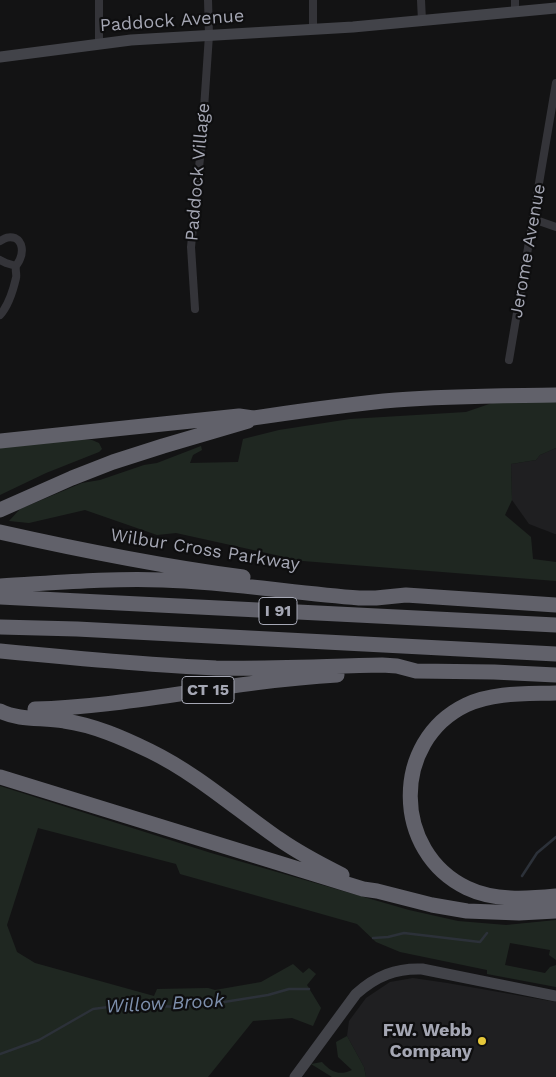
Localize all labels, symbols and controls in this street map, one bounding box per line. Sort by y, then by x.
street label: Paddock Avenue [99,5,245,37]
street label: Paddock Village [181,102,215,242]
street label: Jerome Avenue [506,182,550,320]
street label: Wilbur Cross Parkway [109,524,301,576]
road number: I 91 [259,598,297,624]
road number: CT 15 [182,676,234,704]
water label: Willow Brook [105,990,225,1018]
place label: F.W. Webb Company [383,1020,472,1062]
marker: F.W. Webb Company [476,1035,488,1047]

